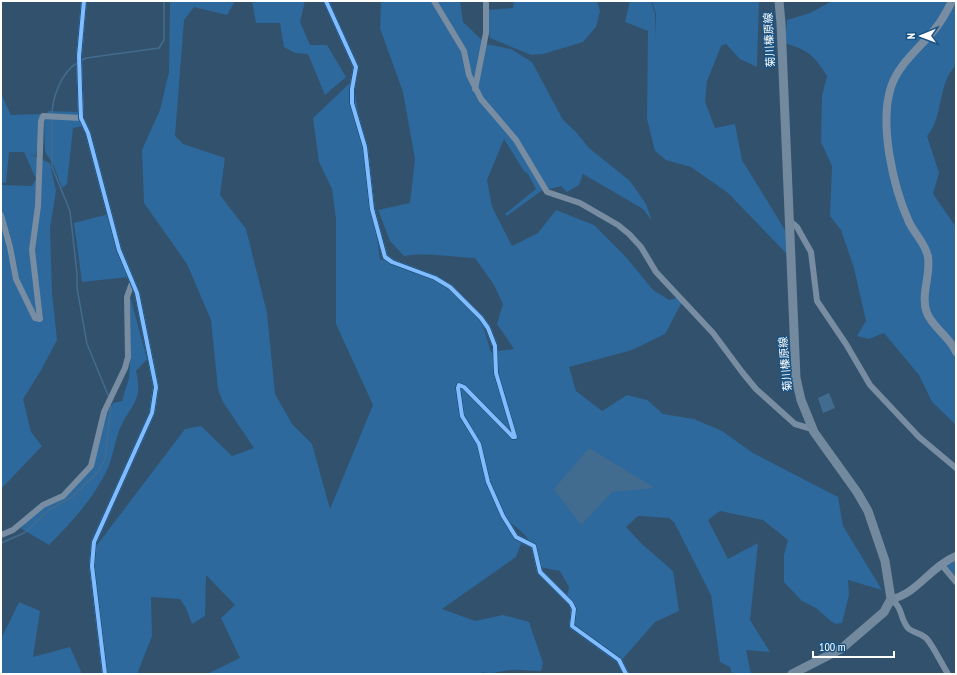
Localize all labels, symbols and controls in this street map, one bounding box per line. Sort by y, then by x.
street label: 菊川榛原線 [761,12,777,68]
north arrow [901,16,941,56]
text: N [904,33,918,39]
street label: 菊川榛原線 [776,336,794,392]
scale bar [813,633,894,659]
text: 100 m [819,639,846,654]

